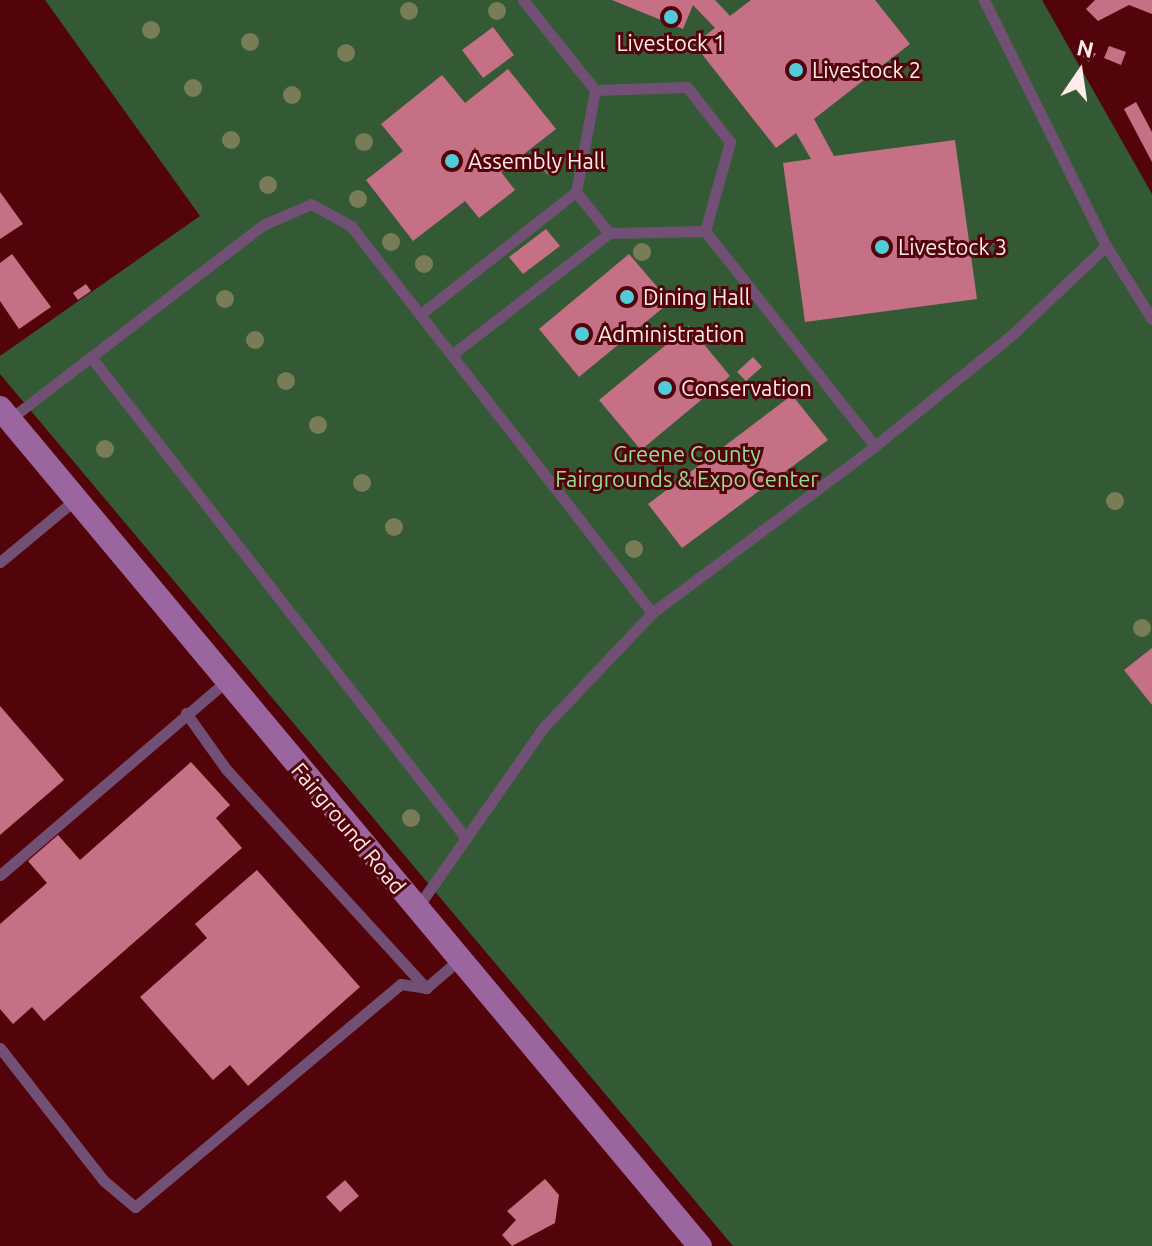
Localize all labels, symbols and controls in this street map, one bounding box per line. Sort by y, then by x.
marker: Livestock 1 [662,8,680,26]
place label: Livestock 1 [616,30,726,56]
north arrow [1040,32,1120,112]
text: N [1075,34,1096,62]
place label: Livestock 2 [812,57,921,83]
marker: Livestock 2 [787,61,805,79]
place label: Assembly Hall [468,148,605,174]
marker: Assembly Hall [443,152,461,170]
place label: Livestock 3 [898,234,1007,260]
marker: Livestock 3 [873,238,891,256]
place label: Dining Hall [643,284,750,310]
marker: Dining Hall [618,288,636,306]
place label: Administration [598,321,745,347]
marker: Administration [573,325,591,343]
place label: Conservation [681,375,812,401]
marker: Conservation [656,379,674,397]
park label: Greene County Fairgrounds & Expo Center [555,440,819,492]
street label: Fairground Road [286,757,412,899]

